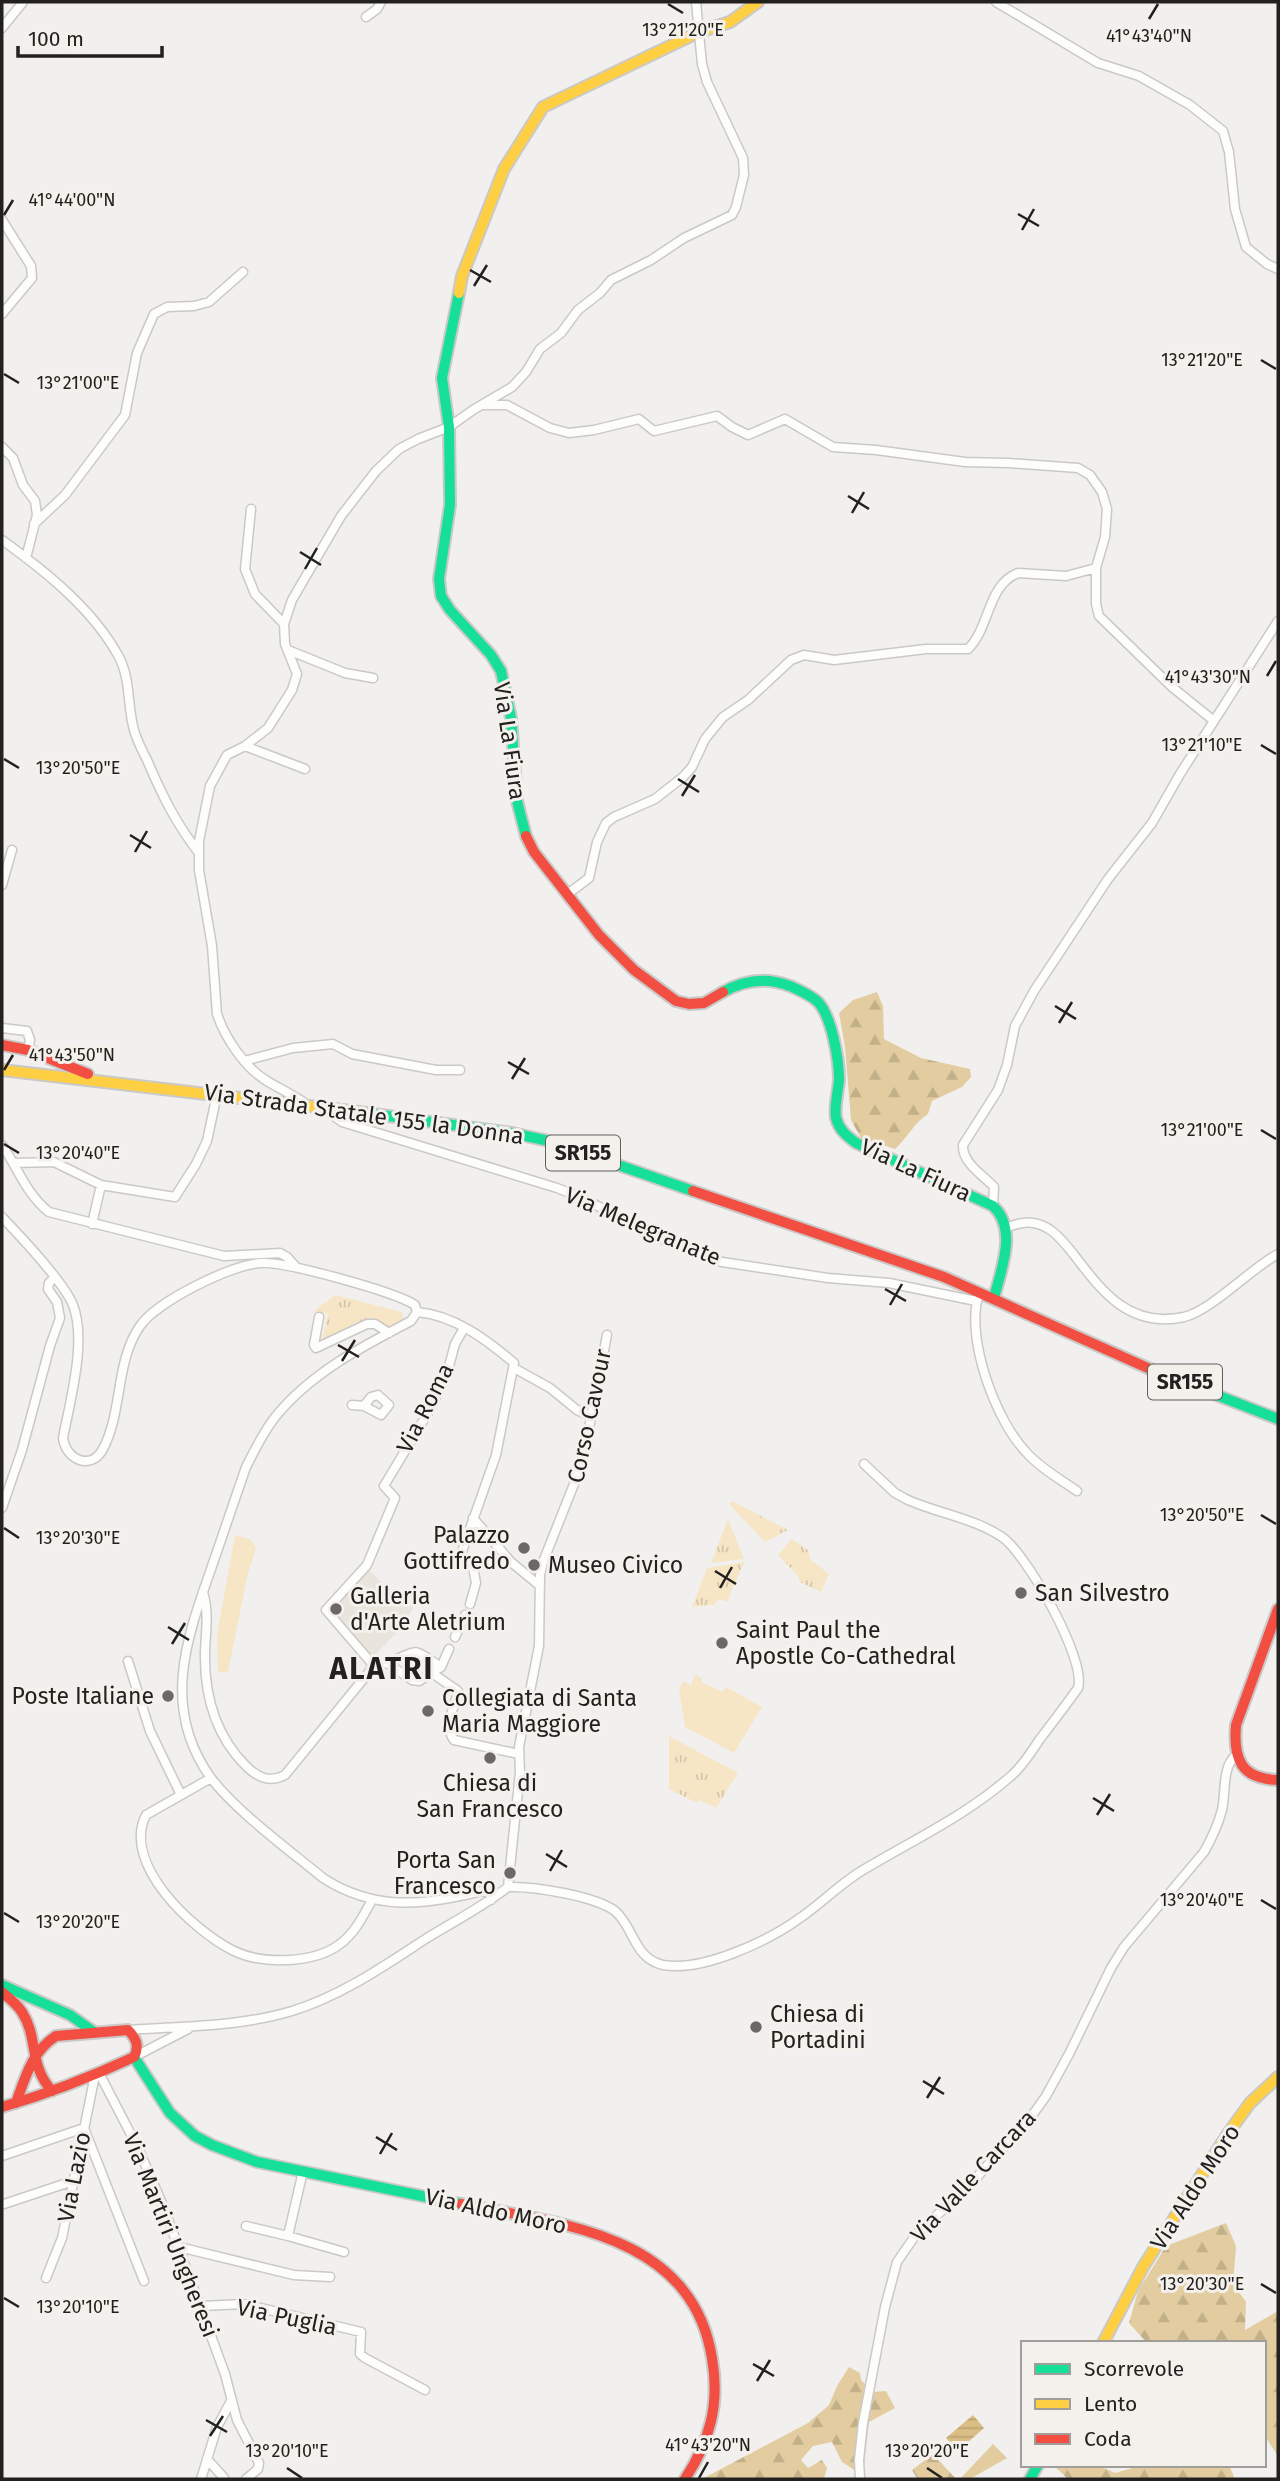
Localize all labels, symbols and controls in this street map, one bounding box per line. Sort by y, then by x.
scale bar [18,14,161,58]
text: 13°21'20"E [642,19,724,41]
text: 41°43'40"N [1106,25,1192,47]
text: 100 m [28,26,84,52]
text: 41°44'00"N [28,189,116,211]
text: 13°21'20"E [1161,349,1243,371]
text: 13°21'00"E [37,372,119,394]
text: 41°43'30"N [1165,666,1251,688]
street label: Via La Fiura [488,680,532,802]
text: 13°21'10"E [1162,734,1242,756]
text: 13°20'50"E [36,757,120,779]
text: 41°43'50"N [29,1044,115,1066]
street label: Via Strada Statale 155 la Donna [202,1078,526,1150]
text: 13°21'00"E [1161,1119,1243,1141]
street label: Via La Fiura [856,1132,976,1208]
road number: SR155 [546,1136,620,1170]
text: 13°20'40"E [36,1142,120,1164]
street label: Via Melegranate [561,1181,725,1271]
street label: Corso Cavour [561,1346,617,1486]
street label: Via Roma [390,1358,460,1458]
road number: SR155 [1148,1364,1222,1400]
text: 13°20'50"E [1160,1504,1244,1526]
place label: Palazzo Gottifredo [403,1521,510,1575]
text: 13°20'30"E [36,1527,120,1549]
marker: Palazzo Gottifredo [516,1540,532,1556]
place label: Museo Civico [548,1551,683,1579]
marker: Museo Civico [526,1557,542,1573]
place label: San Silvestro [1035,1579,1170,1607]
place label: Galleria d'Arte Aletrium [350,1582,506,1636]
marker: San Silvestro [1013,1585,1029,1601]
marker: Galleria d'Arte Aletrium [328,1601,344,1617]
place label: Saint Paul the Apostle Co-Cathedral [736,1616,956,1670]
marker: Saint Paul the Apostle Co-Cathedral [714,1635,730,1651]
district label: ALATRI [329,1651,434,1687]
place label: Poste Italiane [12,1682,154,1710]
place label: Collegiata di Santa Maria Maggiore [442,1684,637,1738]
marker: Poste Italiane [160,1688,176,1704]
marker: Collegiata di Santa Maria Maggiore [420,1703,436,1719]
marker: Chiesa di San Francesco [482,1750,498,1766]
place label: Chiesa di San Francesco [417,1769,563,1823]
place label: Porta San Francesco [394,1846,496,1900]
marker: Porta San Francesco [502,1865,518,1881]
text: 13°20'40"E [1160,1889,1244,1911]
text: 13°20'20"E [36,1911,120,1933]
place label: Chiesa di Portadini [770,2000,866,2054]
marker: Chiesa di Portadini [748,2019,764,2035]
street label: Via Valle Carcara [904,2104,1042,2248]
street label: Via Aldo Moro [1144,2119,1246,2255]
street label: Via Lazio [52,2129,96,2225]
street label: Via Martiri Ungheresi [117,2129,225,2341]
street label: Via Aldo Moro [423,2182,569,2240]
text: 13°20'30"E [1160,2273,1244,2295]
street label: Via Puglia [234,2293,340,2341]
text: 13°20'10"E [36,2296,120,2318]
legend [1021,2341,1266,2467]
text: Scorrevole [1084,2356,1184,2382]
text: Lento [1084,2391,1137,2417]
text: Coda [1084,2426,1132,2452]
text: 41°43'20"N [665,2434,751,2456]
text: 13°20'10"E [245,2440,329,2462]
text: 13°20'20"E [885,2440,969,2462]

